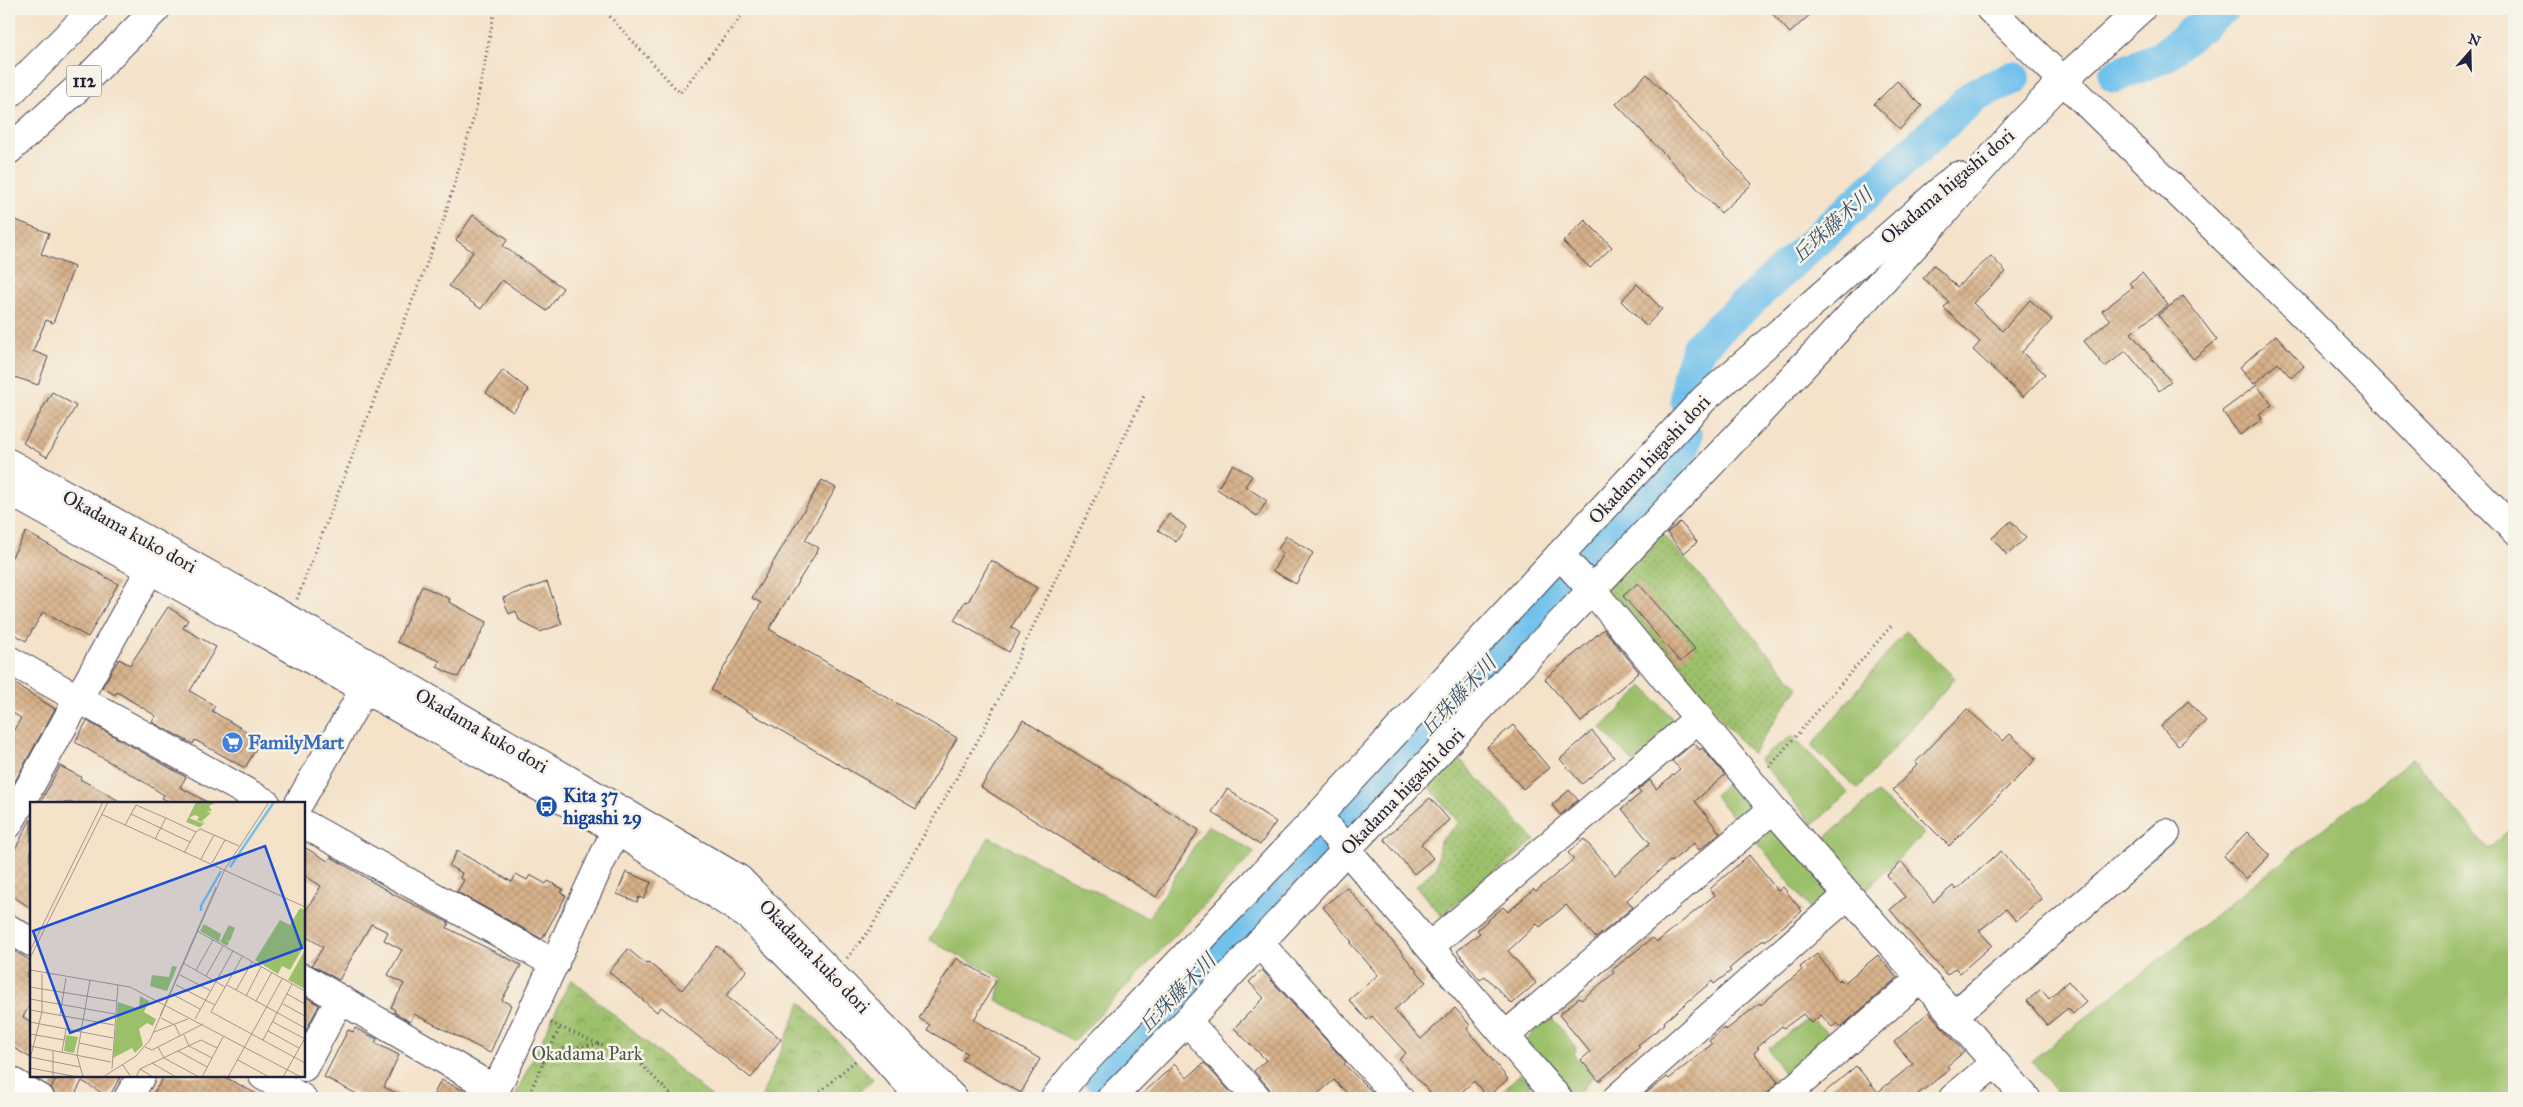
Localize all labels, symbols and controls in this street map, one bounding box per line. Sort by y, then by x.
north arrow [2446,28,2496,78]
text: N [2466,30,2483,50]
road number: 112 [66,66,102,96]
street label: Okadama higashi dori [1876,124,2020,250]
water label: 丘珠藤木川 [1787,181,1879,267]
street label: Okadama higashi dori [1584,390,1716,529]
street label: Okadama kuko dori [59,485,201,578]
water label: 丘珠藤木川 [1415,650,1502,741]
street label: Okadama kuko dori [411,683,552,778]
street label: Okadama higashi dori [1336,723,1470,860]
supermarket icon: FamilyMart [220,730,244,754]
place label: FamilyMart [248,731,344,755]
place label: Kita 37 higashi 29 [562,784,642,830]
bus stop icon: Kita 37 higashi 29 [535,794,559,818]
inset map [30,802,305,1077]
street label: Okadama kuko dori [754,894,875,1018]
water label: 丘珠藤木川 [1134,947,1222,1037]
park label: Okadama Park [531,1042,643,1065]

